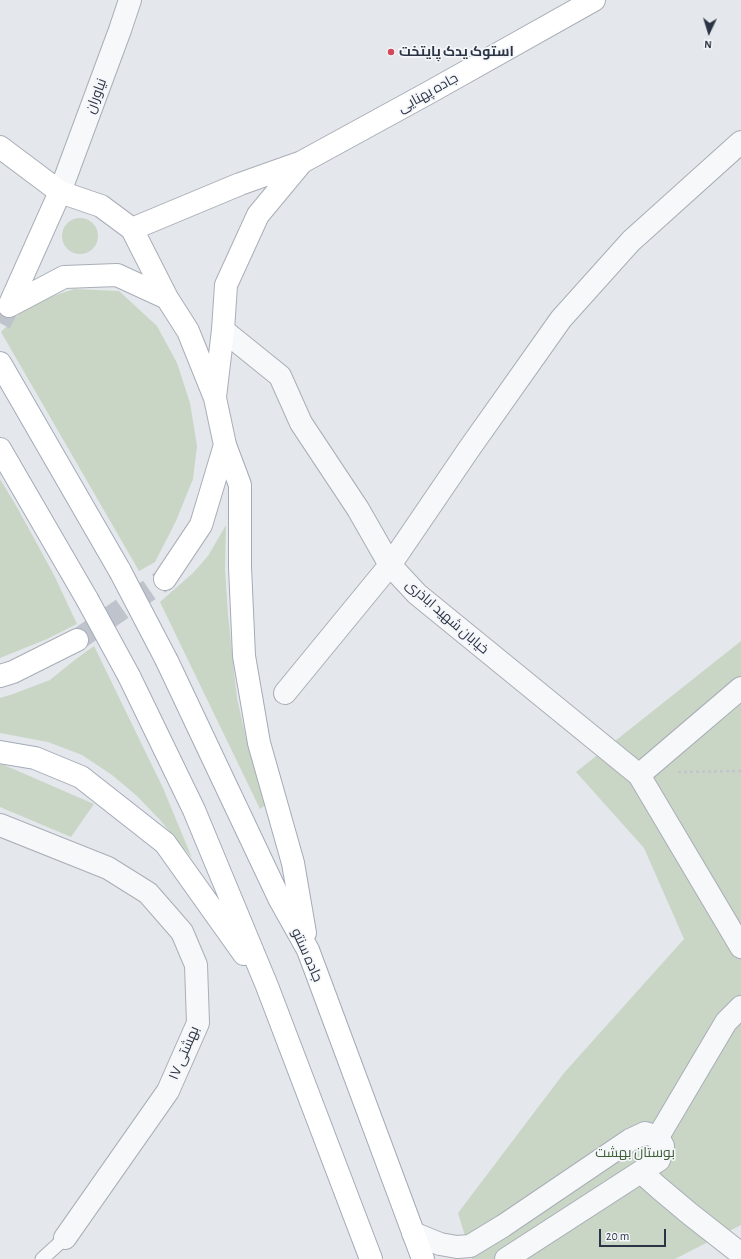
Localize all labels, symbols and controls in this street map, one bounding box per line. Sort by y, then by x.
north arrow [689,12,729,52]
text: N [704,39,712,50]
place label: استوک یدک پایتخت [399,44,514,60]
marker: استوک یدک پایتخت [386,47,396,57]
street label: جاده پهنایی [395,70,461,116]
street label: نیاوران [82,76,110,116]
street label: خیابان شهید اباذری [402,576,492,658]
street label: جاده سنتو [288,926,326,984]
street label: بهشتی ۱۷ [165,1024,203,1082]
park label: بوستان بهشت [595,1145,675,1161]
scale bar [601,1221,668,1247]
text: 20 m [606,1230,629,1242]

